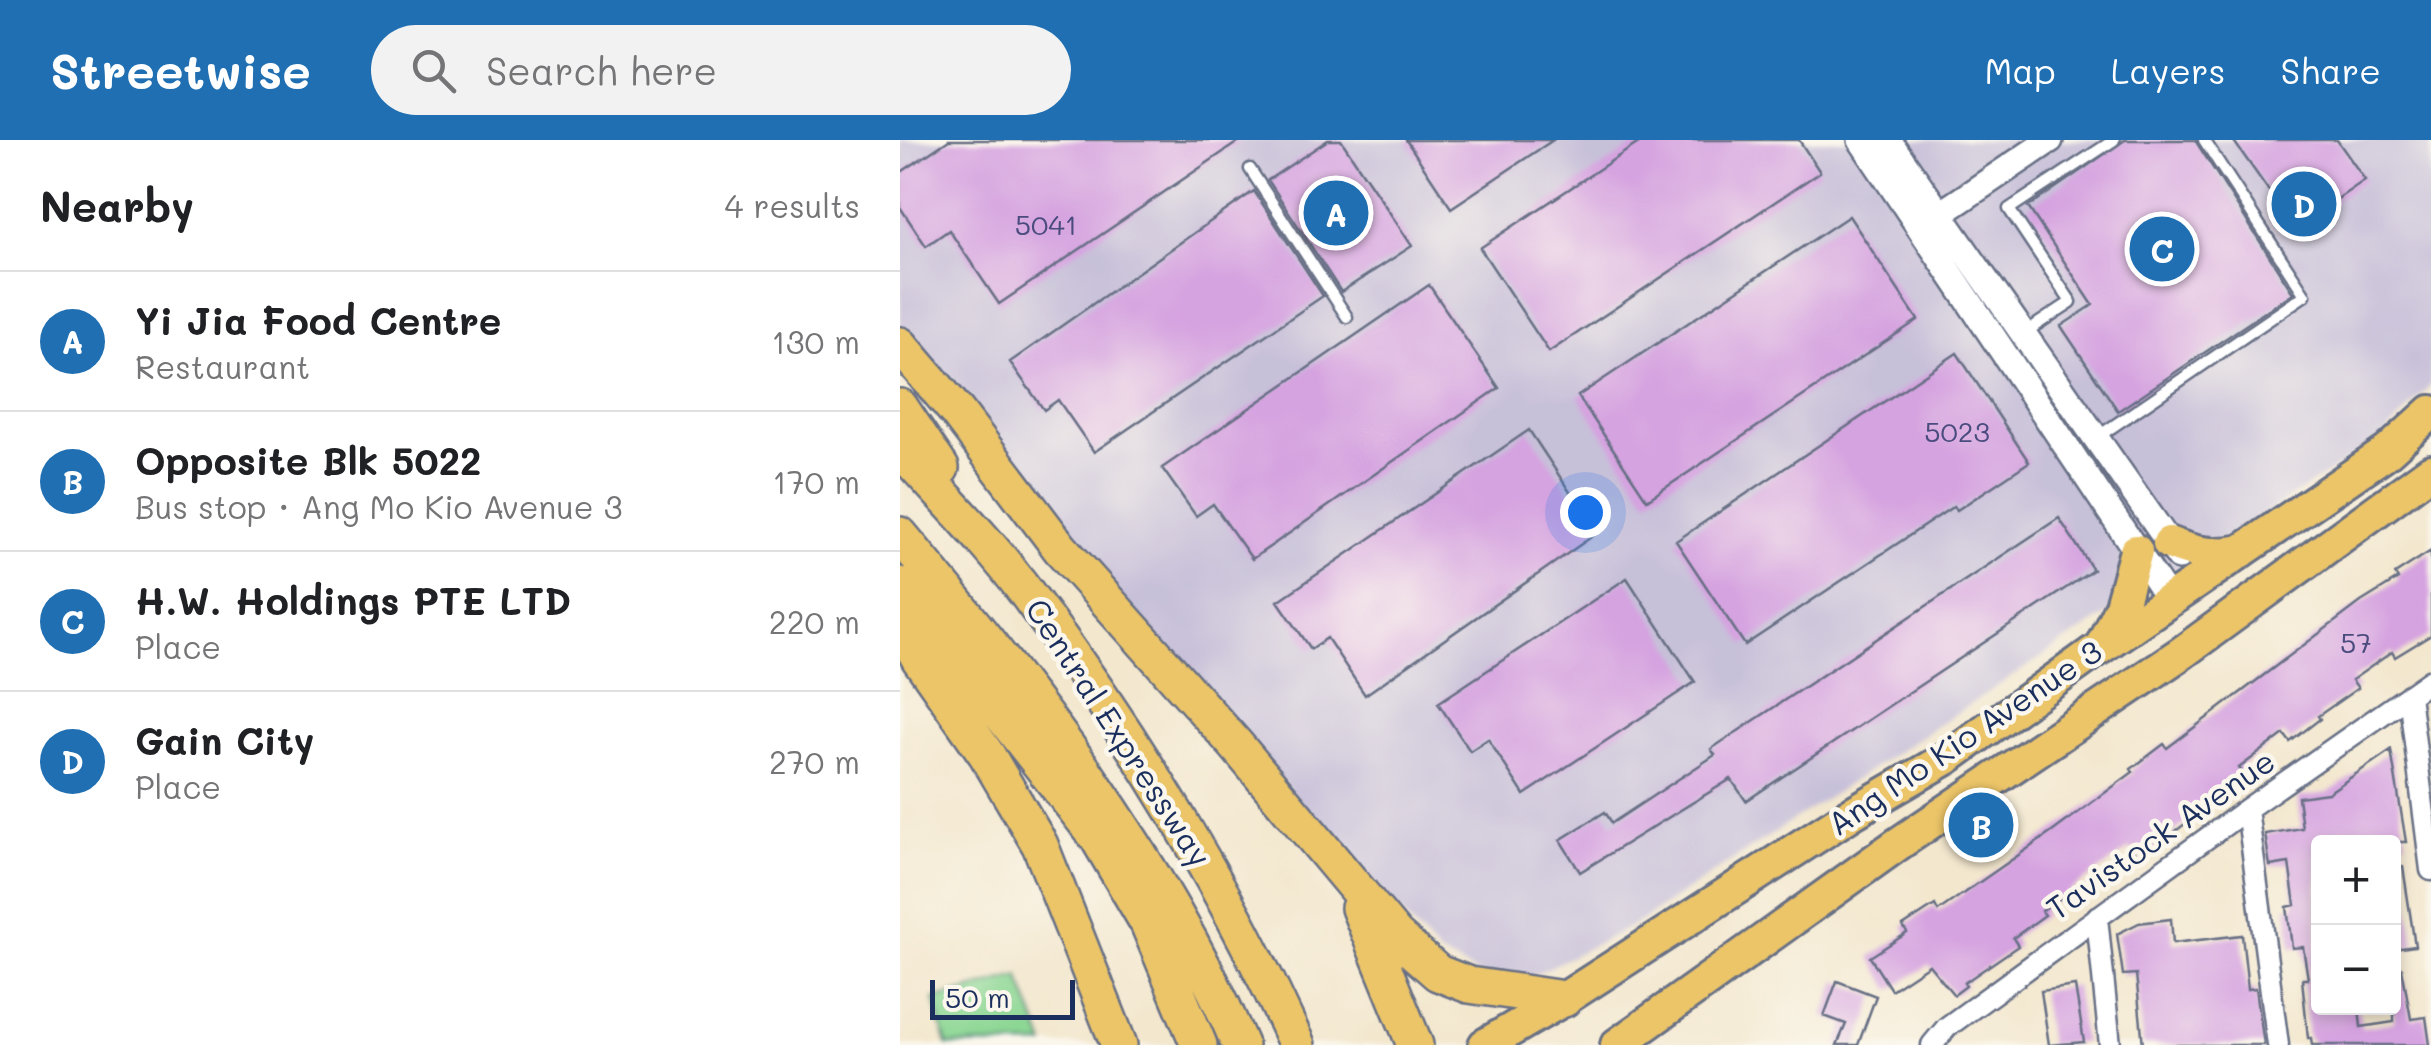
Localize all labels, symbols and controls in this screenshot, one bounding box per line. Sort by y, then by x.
search box [371,25,1071,115]
text: Streetwise [50,39,311,101]
icon: search [406,43,461,98]
text: Search here [486,45,717,95]
text: Map [1984,47,2056,93]
text: Layers [2111,47,2226,93]
text: Share [2281,47,2381,93]
pin: D [2272,167,2336,242]
pin: A [1304,176,1368,250]
text: Nearby [40,178,194,233]
text: 4 results [724,184,860,226]
house number: 5041 [1015,206,1077,242]
pin: C [2130,212,2194,286]
text: Yi Jia Food Centre [135,295,502,345]
text: A [61,320,84,362]
text: 130 m [771,320,860,362]
text: Restaurant [135,345,310,387]
house number: 5023 [1924,413,1990,449]
text: Opposite Blk 5022 [135,435,481,485]
text: B [62,460,83,502]
text: 170 m [772,460,860,502]
text: Bus stop · Ang Mo Kio Avenue 3 [135,485,623,527]
your location [1560,487,1611,538]
text: H.W. Holdings PTE LTD [135,575,571,625]
street label: Central Expressway [1016,590,1222,875]
text: C [61,600,84,642]
text: 220 m [769,600,860,642]
house number: 57 [2340,624,2372,660]
text: Place [135,625,221,667]
street label: Ang Mo Kio Avenue 3 [1819,629,2109,844]
text: Gain City [135,715,314,765]
street label: Tavistock Avenue [2037,739,2282,928]
text: D [61,740,84,782]
text: 270 m [769,740,860,782]
text: Place [135,765,221,807]
pin: B [1948,788,2014,862]
map controls [2311,835,2401,1015]
button: + [2311,835,2401,925]
button: − [2311,925,2401,1015]
scale bar [930,975,1075,1020]
text: 50 m [945,979,1010,1015]

